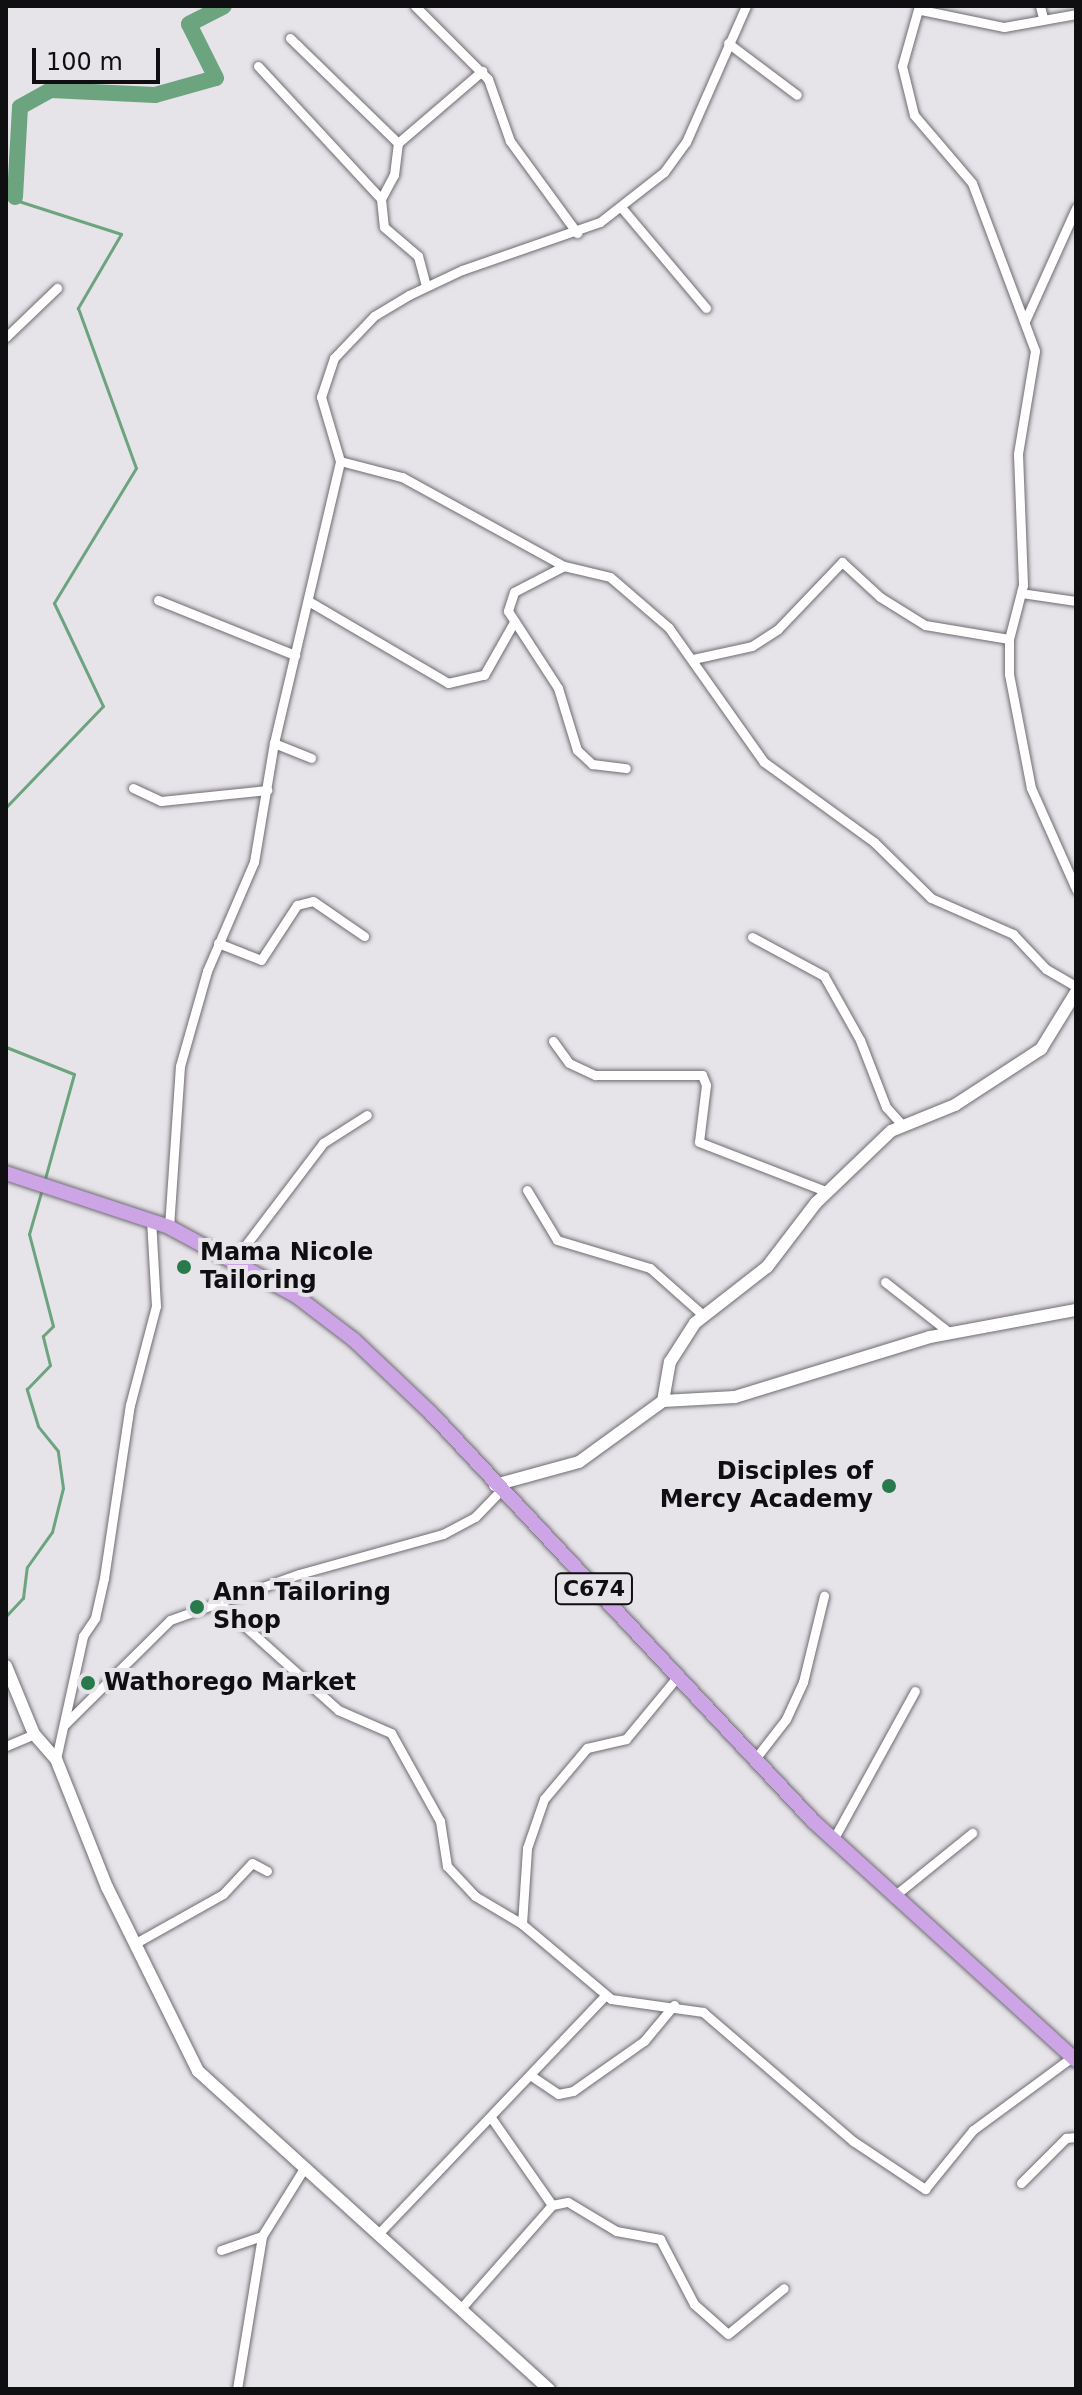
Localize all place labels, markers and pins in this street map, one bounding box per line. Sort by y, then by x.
place label: Mama Nicole Tailoring [200,1239,373,1295]
marker: Mama Nicole Tailoring [175,1258,193,1276]
place label: Disciples of Mercy Academy [660,1458,873,1514]
marker: Disciples of Mercy Academy [880,1477,898,1495]
place label: Ann Tailoring Shop [213,1579,391,1635]
marker: Ann Tailoring Shop [188,1598,206,1616]
place label: Wathorego Market [104,1669,356,1697]
marker: Wathorego Market [79,1674,97,1692]

